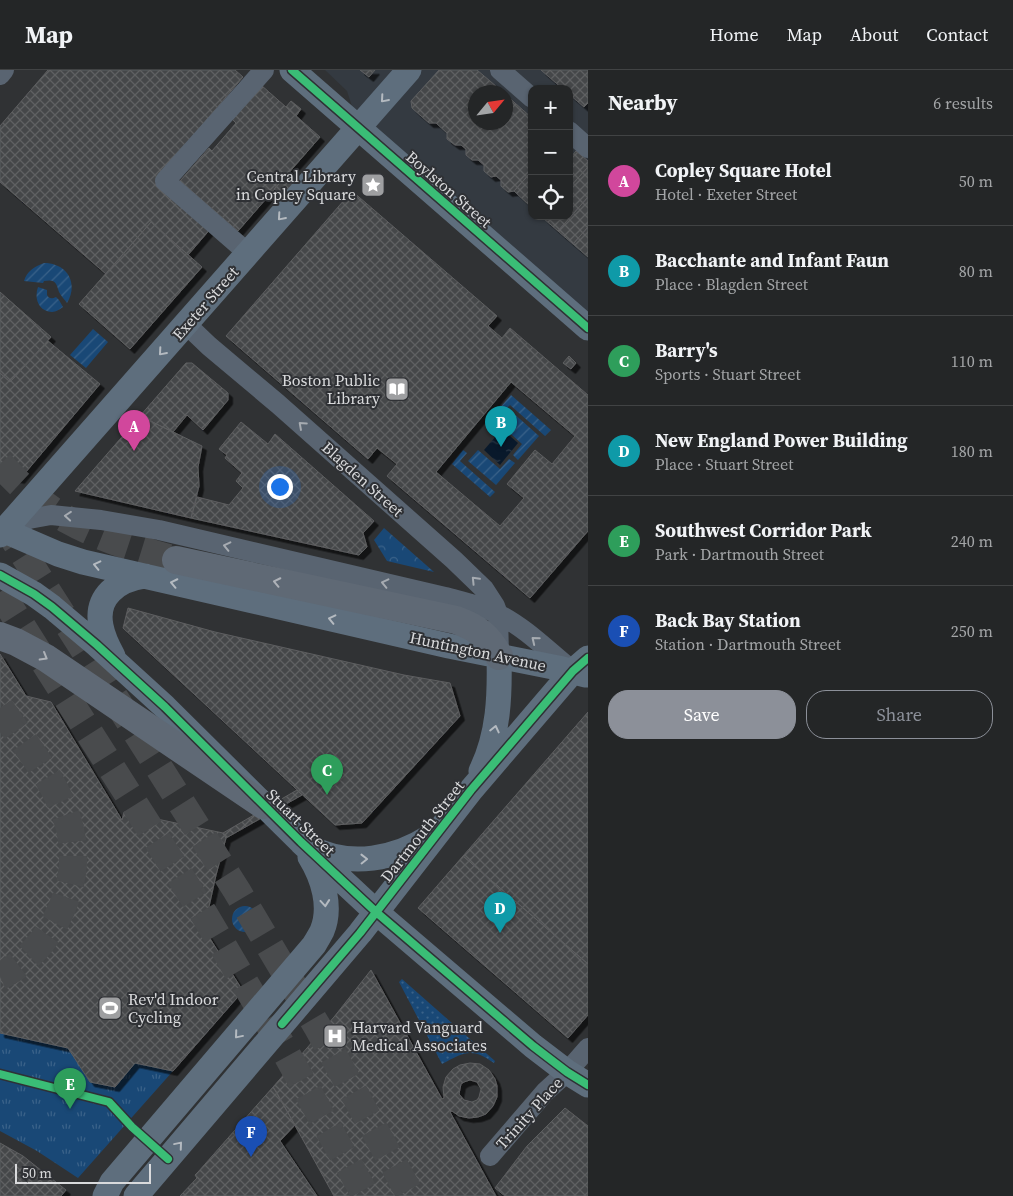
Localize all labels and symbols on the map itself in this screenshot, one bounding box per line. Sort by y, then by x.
north arrow [468,85,513,130]
one-way arrow [381,94,390,103]
street label: Boylston Street [401,146,497,233]
place label: Central Library in Copley Square [236,165,357,205]
place icon: Central Library in Copley Square [360,172,386,198]
one-way arrow [277,212,286,221]
street label: Exeter Street [167,261,244,345]
one-way arrow [159,347,168,356]
place label: Boston Public Library [282,369,381,409]
library icon: Boston Public Library [384,376,410,402]
pin: B [485,406,517,447]
pin: A [118,410,150,451]
one-way arrow [298,422,307,431]
street label: Blagden Street [318,436,409,522]
your location [267,474,293,500]
one-way arrow [63,511,71,522]
one-way arrow [223,541,232,552]
one-way arrow [93,560,102,571]
one-way arrow [273,577,282,587]
one-way arrow [472,577,481,586]
one-way arrow [169,578,178,588]
one-way arrow [381,578,390,589]
one-way arrow [328,614,337,625]
street label: Huntington Avenue [408,626,548,676]
one-way arrow [532,638,541,646]
one-way arrow [38,651,47,661]
one-way arrow [489,725,500,734]
pin: C [311,754,343,795]
street label: Dartmouth Street [375,775,469,887]
street label: Stuart Street [262,784,341,861]
one-way arrow [360,853,368,864]
pin: D [484,892,516,933]
one-way arrow [320,899,331,907]
place label: Rev'd Indoor Cycling [128,988,219,1028]
sports icon: Rev'd Indoor Cycling [97,995,123,1021]
place label: Harvard Vanguard Medical Associates [352,1016,487,1056]
hospital icon: Harvard Vanguard Medical Associates [322,1023,348,1049]
one-way arrow [234,1029,243,1038]
pin: E [54,1068,86,1109]
street label: Trinity Place [491,1072,567,1154]
pin: F [235,1116,267,1157]
one-way arrow [174,1142,183,1151]
scale bar [15,1161,151,1184]

